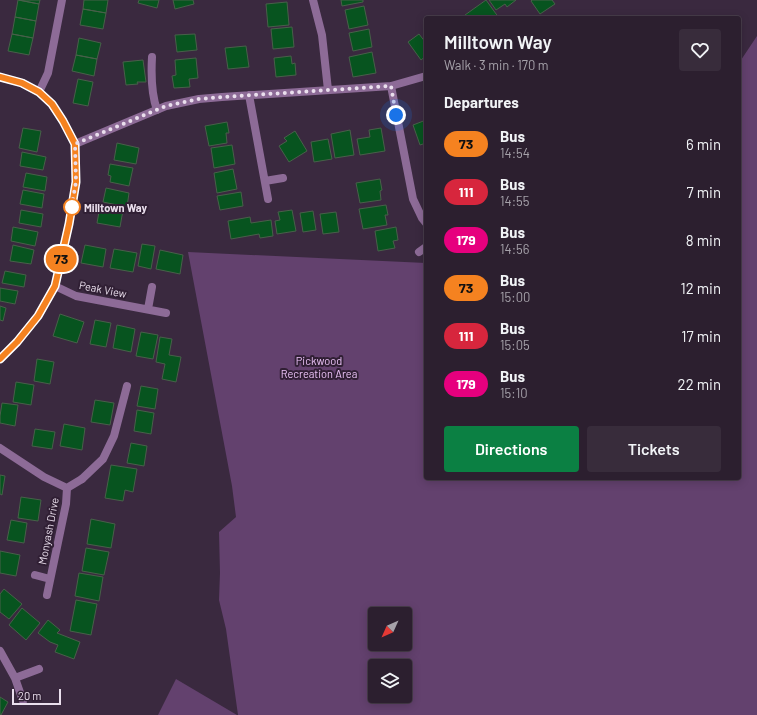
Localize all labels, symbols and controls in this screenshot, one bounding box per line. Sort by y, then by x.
button: heart [679,29,721,71]
text: Milltown Way [444,30,552,53]
text: Walk · 3 min · 170 m [444,57,549,73]
text: Departures [444,93,519,111]
your location [386,105,406,125]
text: Bus [500,127,525,145]
text: 73 [459,135,473,152]
text: 6 min [686,135,721,153]
text: 14:54 [500,145,530,161]
text: Bus [500,175,525,193]
text: 111 [458,183,474,200]
text: 7 min [687,183,721,201]
text: 14:55 [500,193,529,209]
marker: Milltown Way [63,198,81,216]
place label: Milltown Way [84,201,147,214]
text: Bus [500,223,525,241]
text: 179 [456,231,476,248]
text: 8 min [686,231,721,249]
text: 14:56 [500,241,530,257]
line badge: 73 [43,246,79,272]
text: 73 [54,250,68,267]
text: Bus [500,271,525,289]
street label: Peak View [78,278,128,300]
text: 73 [459,279,473,296]
text: 12 min [680,279,721,297]
text: 15:00 [500,289,530,305]
text: Bus [500,319,525,337]
text: 111 [458,327,474,344]
text: 17 min [681,327,721,345]
text: 15:05 [500,337,530,353]
park label: Pickwood Recreation Area [281,354,357,380]
text: Bus [500,367,525,385]
text: 179 [456,375,476,392]
text: 22 min [678,375,721,393]
text: 15:10 [500,385,528,401]
button: Directions [444,426,579,472]
button: Tickets [587,426,721,472]
street label: Monyash Drive [35,496,61,566]
north arrow [368,607,412,651]
map controls [368,607,412,703]
button: layers [368,659,412,703]
scale bar [12,687,61,706]
text: 20 m [18,689,41,702]

